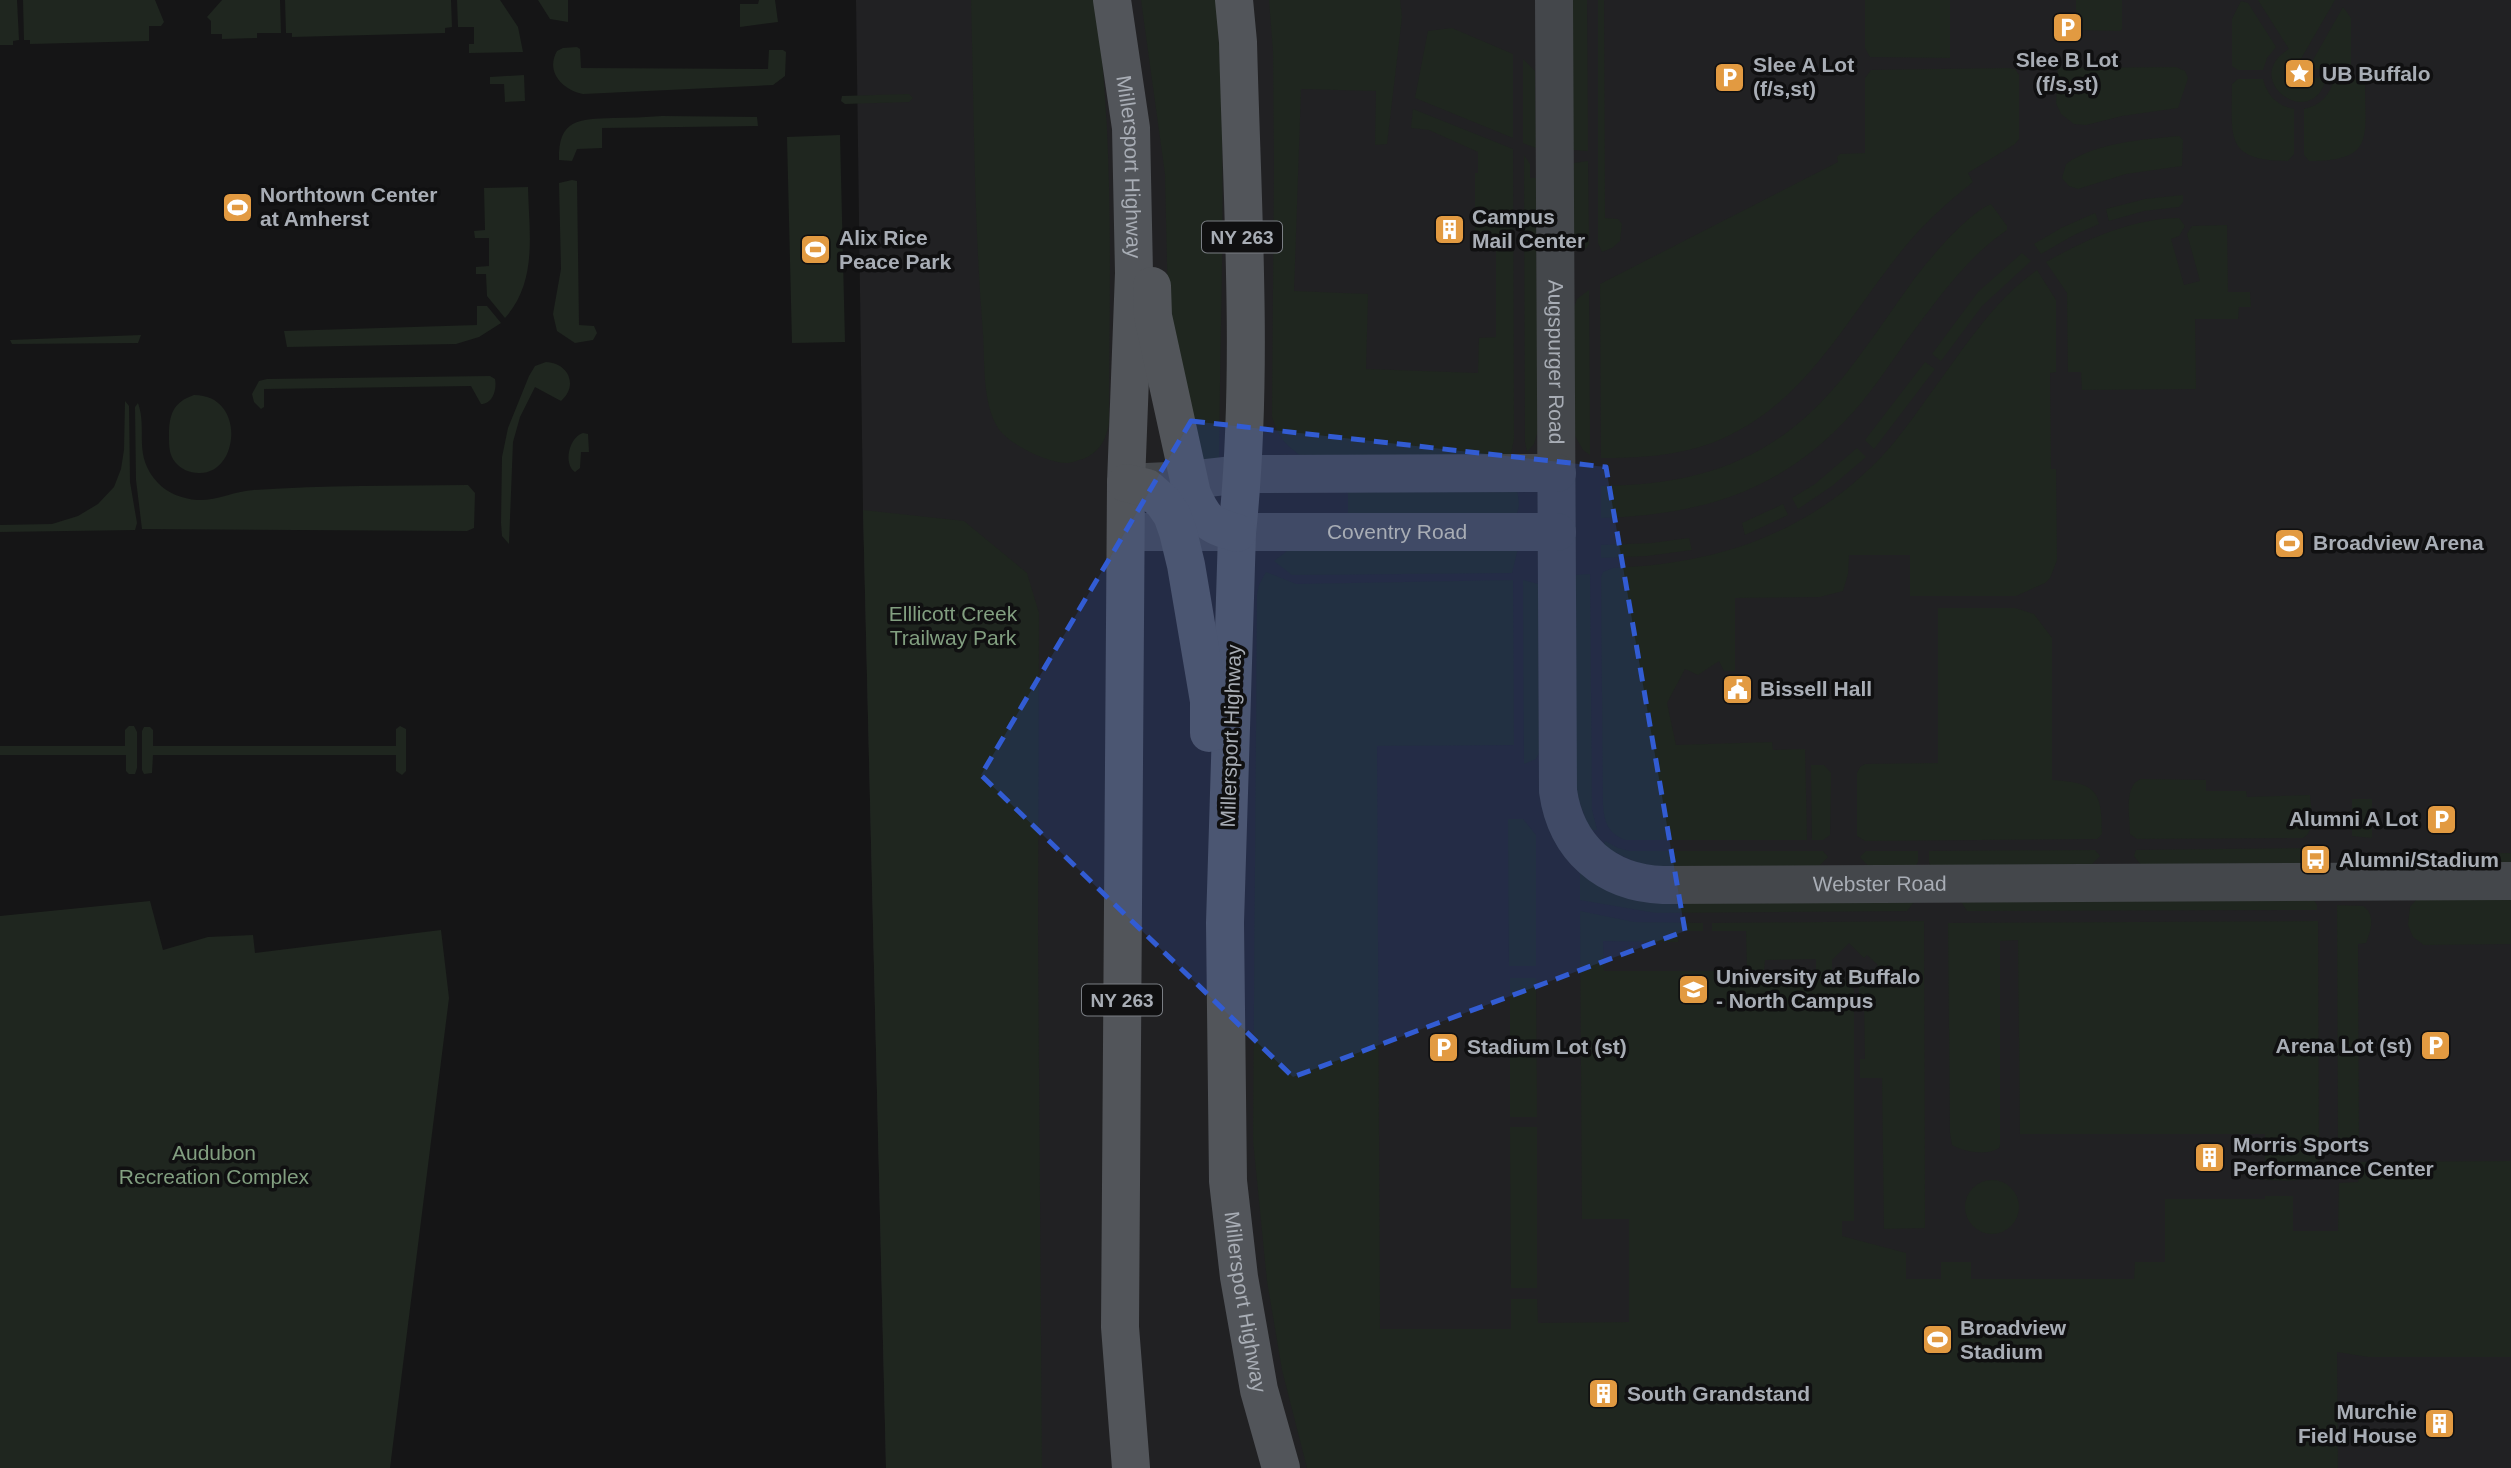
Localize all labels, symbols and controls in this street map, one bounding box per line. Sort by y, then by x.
parking icon: Slee B Lot (f/s,st) [2050,11,2084,45]
place label: Slee B Lot (f/s,st) [2016,48,2118,95]
place label: Slee A Lot (f/s,st) [1753,53,1854,100]
place icon: UB Buffalo [2282,57,2316,91]
parking icon: Slee A Lot (f/s,st) [1713,60,1747,94]
place label: UB Buffalo [2322,62,2431,85]
street label: Millersport Highway [1112,74,1146,259]
place label: Northtown Center at Amherst [260,183,437,230]
sports icon: Northtown Center at Amherst [220,190,254,224]
place label: Campus Mail Center [1472,205,1585,252]
building icon: Campus Mail Center [1432,212,1466,246]
road number: NY 263 [1202,221,1282,252]
place label: Alix Rice Peace Park [839,226,951,273]
sports icon: Alix Rice Peace Park [799,233,833,267]
street label: Augspurger Road [1544,280,1568,444]
street label: Coventry Road [1327,520,1467,543]
sports icon: Broadview Arena [2273,526,2307,560]
place label: Broadview Arena [2313,531,2484,554]
park label: Elllicott Creek Trailway Park [889,602,1018,649]
street label: Millersport Highway [1216,644,1245,828]
public building icon: Bissell Hall [1720,672,1754,706]
place label: Bissell Hall [1760,677,1872,700]
parking icon: Alumni A Lot [2424,802,2458,836]
place label: Alumni A Lot [2289,807,2418,830]
bus stop icon: Alumni/Stadium [2299,843,2333,877]
place label: Alumni/Stadium [2339,848,2499,871]
street label: Webster Road [1813,872,1947,895]
place label: University at Buffalo - North Campus [1716,965,1920,1012]
school or university icon: University at Buffalo - North Campus [1676,972,1710,1006]
road number: NY 263 [1082,984,1162,1016]
parking icon: Arena Lot (st) [2418,1029,2452,1063]
parking icon: Stadium Lot (st) [1427,1030,1461,1064]
place label: Arena Lot (st) [2276,1034,2412,1057]
place label: Stadium Lot (st) [1467,1035,1627,1058]
place label: Morris Sports Performance Center [2233,1133,2434,1180]
building icon: Morris Sports Performance Center [2193,1140,2227,1174]
park label: Audubon Recreation Complex [119,1141,310,1188]
street label: Millersport Highway [1221,1210,1271,1395]
place label: Broadview Stadium [1960,1316,2067,1363]
sports icon: Broadview Stadium [1920,1323,1954,1357]
building icon: South Grandstand [1587,1377,1621,1411]
place label: South Grandstand [1627,1382,1810,1405]
place label: Murchie Field House [2298,1400,2417,1447]
building icon: Murchie Field House [2423,1407,2457,1441]

